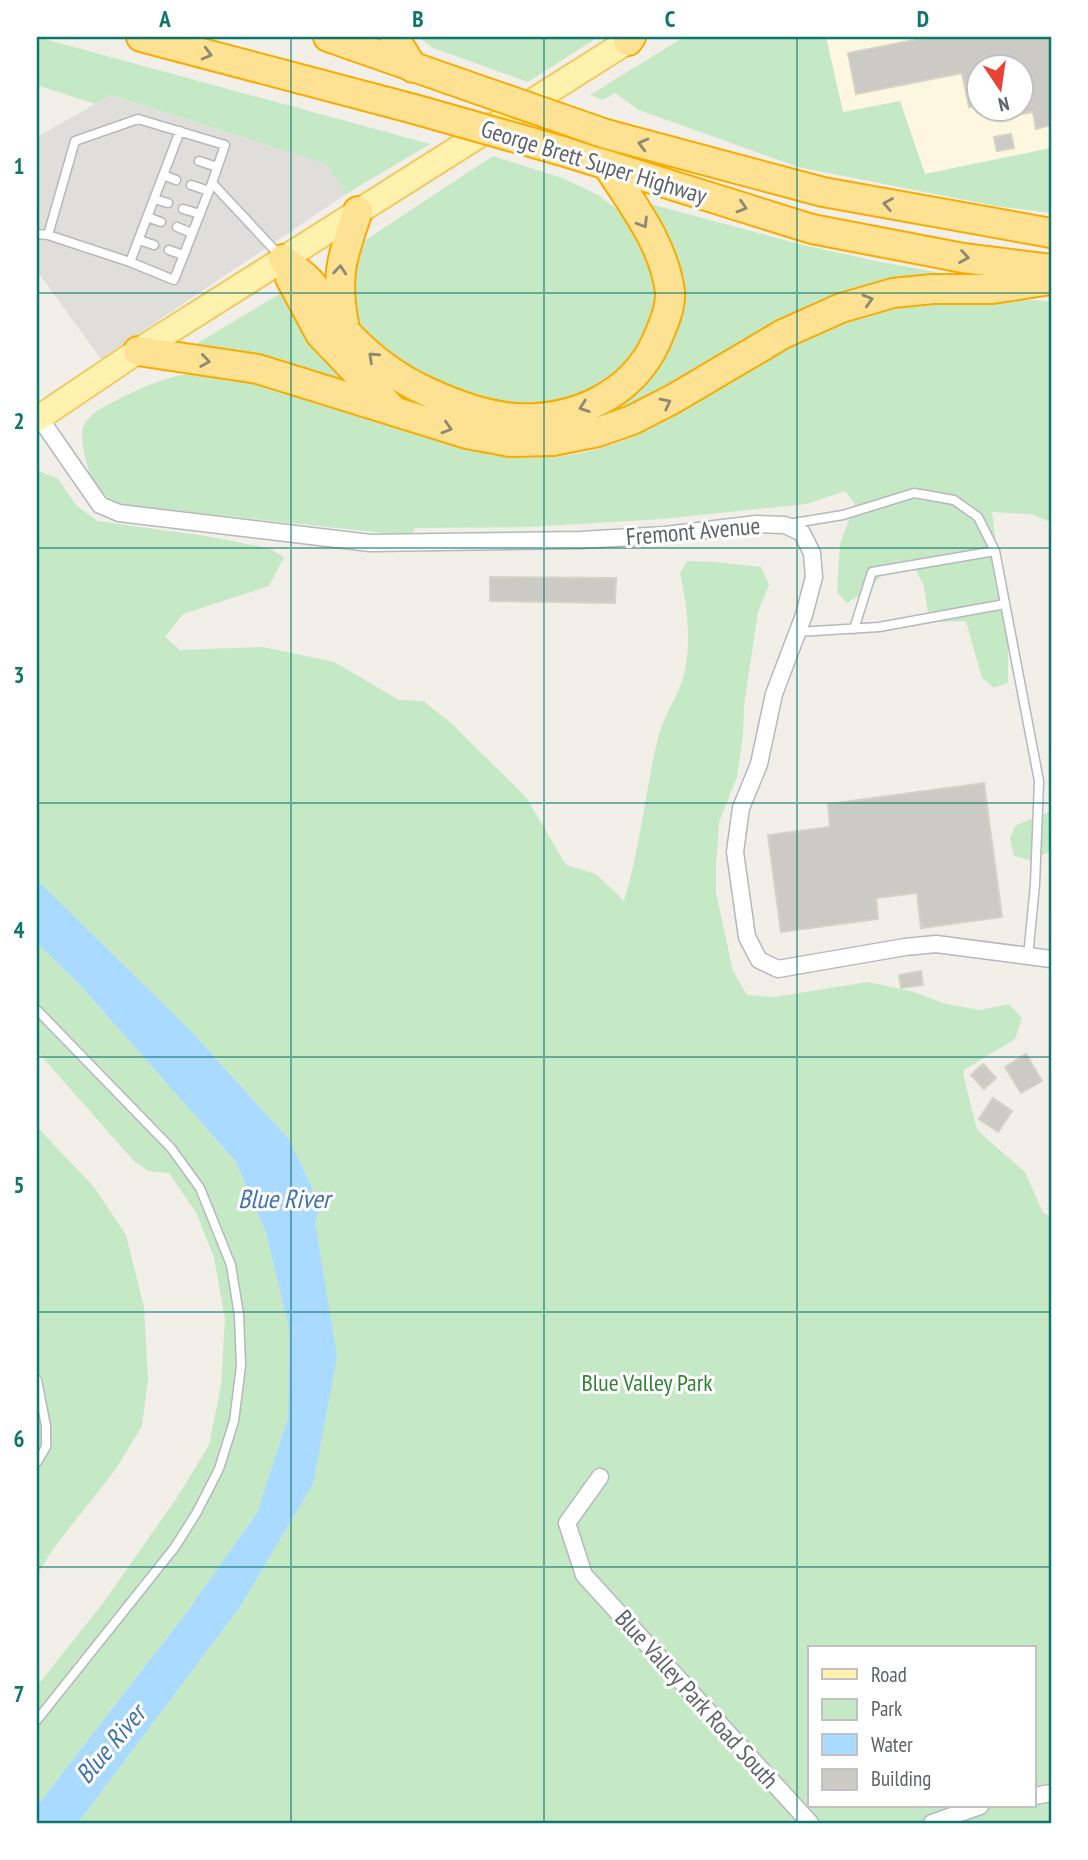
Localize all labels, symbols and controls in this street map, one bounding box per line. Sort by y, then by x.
text: A [158,4,171,33]
text: B [412,4,424,33]
text: C [665,4,676,33]
text: D [917,4,929,33]
one-way arrow [201,46,213,60]
north arrow [965,52,1036,122]
text: N [996,92,1012,117]
street label: George Brett Super Highway [477,113,711,211]
one-way arrow [637,138,649,152]
text: 1 [14,151,25,180]
one-way arrow [882,197,893,212]
one-way arrow [735,199,748,213]
one-way arrow [635,215,648,228]
one-way arrow [958,249,970,264]
one-way arrow [333,264,348,276]
one-way arrow [862,294,874,308]
one-way arrow [199,353,211,368]
one-way arrow [368,353,381,365]
one-way arrow [659,397,671,411]
one-way arrow [579,399,591,413]
text: 2 [14,406,25,435]
one-way arrow [441,420,453,435]
street label: Fremont Avenue [625,510,761,552]
text: 3 [14,660,25,689]
text: 4 [14,915,25,944]
text: 5 [14,1170,25,1199]
water label: Blue River [238,1182,334,1215]
park label: Blue Valley Park [581,1367,713,1398]
text: 6 [14,1424,25,1453]
street label: Blue Valley Park Road South [609,1603,785,1795]
legend [808,1646,1036,1808]
text: Road [871,1661,907,1688]
text: 7 [14,1679,25,1708]
water label: Blue River [68,1695,155,1790]
text: Park [871,1695,902,1722]
text: Water [871,1731,913,1758]
text: Building [871,1765,931,1792]

